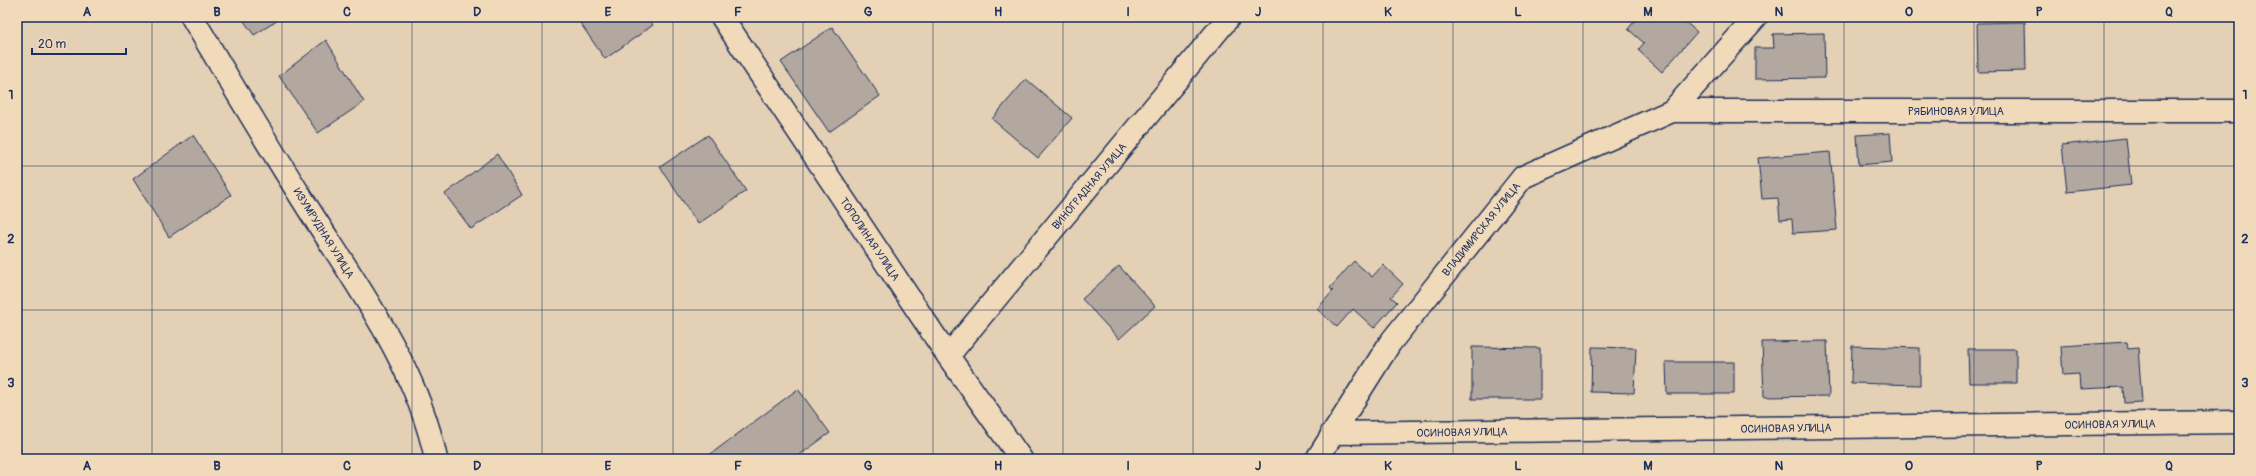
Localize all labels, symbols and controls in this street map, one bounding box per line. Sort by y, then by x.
text: A [83,4,92,20]
text: B [213,4,221,20]
text: C [343,4,351,20]
text: D [473,4,481,20]
text: E [605,4,612,20]
text: F [734,4,742,20]
text: G [864,4,873,20]
text: H [994,4,1002,20]
text: I [1126,4,1130,20]
text: J [1255,4,1261,20]
text: K [1384,4,1392,20]
text: L [1514,4,1522,20]
text: M [1643,4,1653,20]
text: N [1775,4,1784,20]
text: O [1905,4,1914,20]
text: P [2035,4,2043,20]
text: Q [2165,4,2173,20]
scale bar [32,30,126,56]
text: 20 m [38,37,67,52]
text: 1 [8,87,14,103]
text: 1 [2242,87,2248,103]
street label: РЯБИНОВАЯ УЛИЦА [1908,105,2004,118]
street label: ВИНОГРАДНАЯ УЛИЦА [1049,140,1129,232]
street label: ВЛАДИМИРСКАЯ УЛИЦА [1440,180,1523,279]
street label: ИЗУМРУДНАЯ УЛИЦА [291,186,357,281]
street label: ТОПОЛИНАЯ УЛИЦА [837,195,902,283]
text: 2 [7,231,15,247]
text: 2 [2241,231,2249,247]
text: 3 [7,375,15,391]
text: 3 [2241,375,2249,391]
street label: ОСИНОВАЯ УЛИЦА [2064,417,2156,432]
street label: ОСИНОВАЯ УЛИЦА [1740,421,1832,436]
street label: ОСИНОВАЯ УЛИЦА [1416,425,1508,440]
text: A [83,458,92,474]
text: B [213,458,221,474]
text: C [343,458,351,474]
text: D [473,458,481,474]
text: E [605,458,612,474]
text: F [734,458,742,474]
text: G [864,458,873,474]
text: H [994,458,1002,474]
text: I [1126,458,1130,474]
text: J [1255,458,1261,474]
text: K [1384,458,1392,474]
text: L [1514,458,1522,474]
text: M [1643,458,1653,474]
text: N [1775,458,1784,474]
text: O [1905,458,1914,474]
text: P [2035,458,2043,474]
text: Q [2165,458,2173,474]

